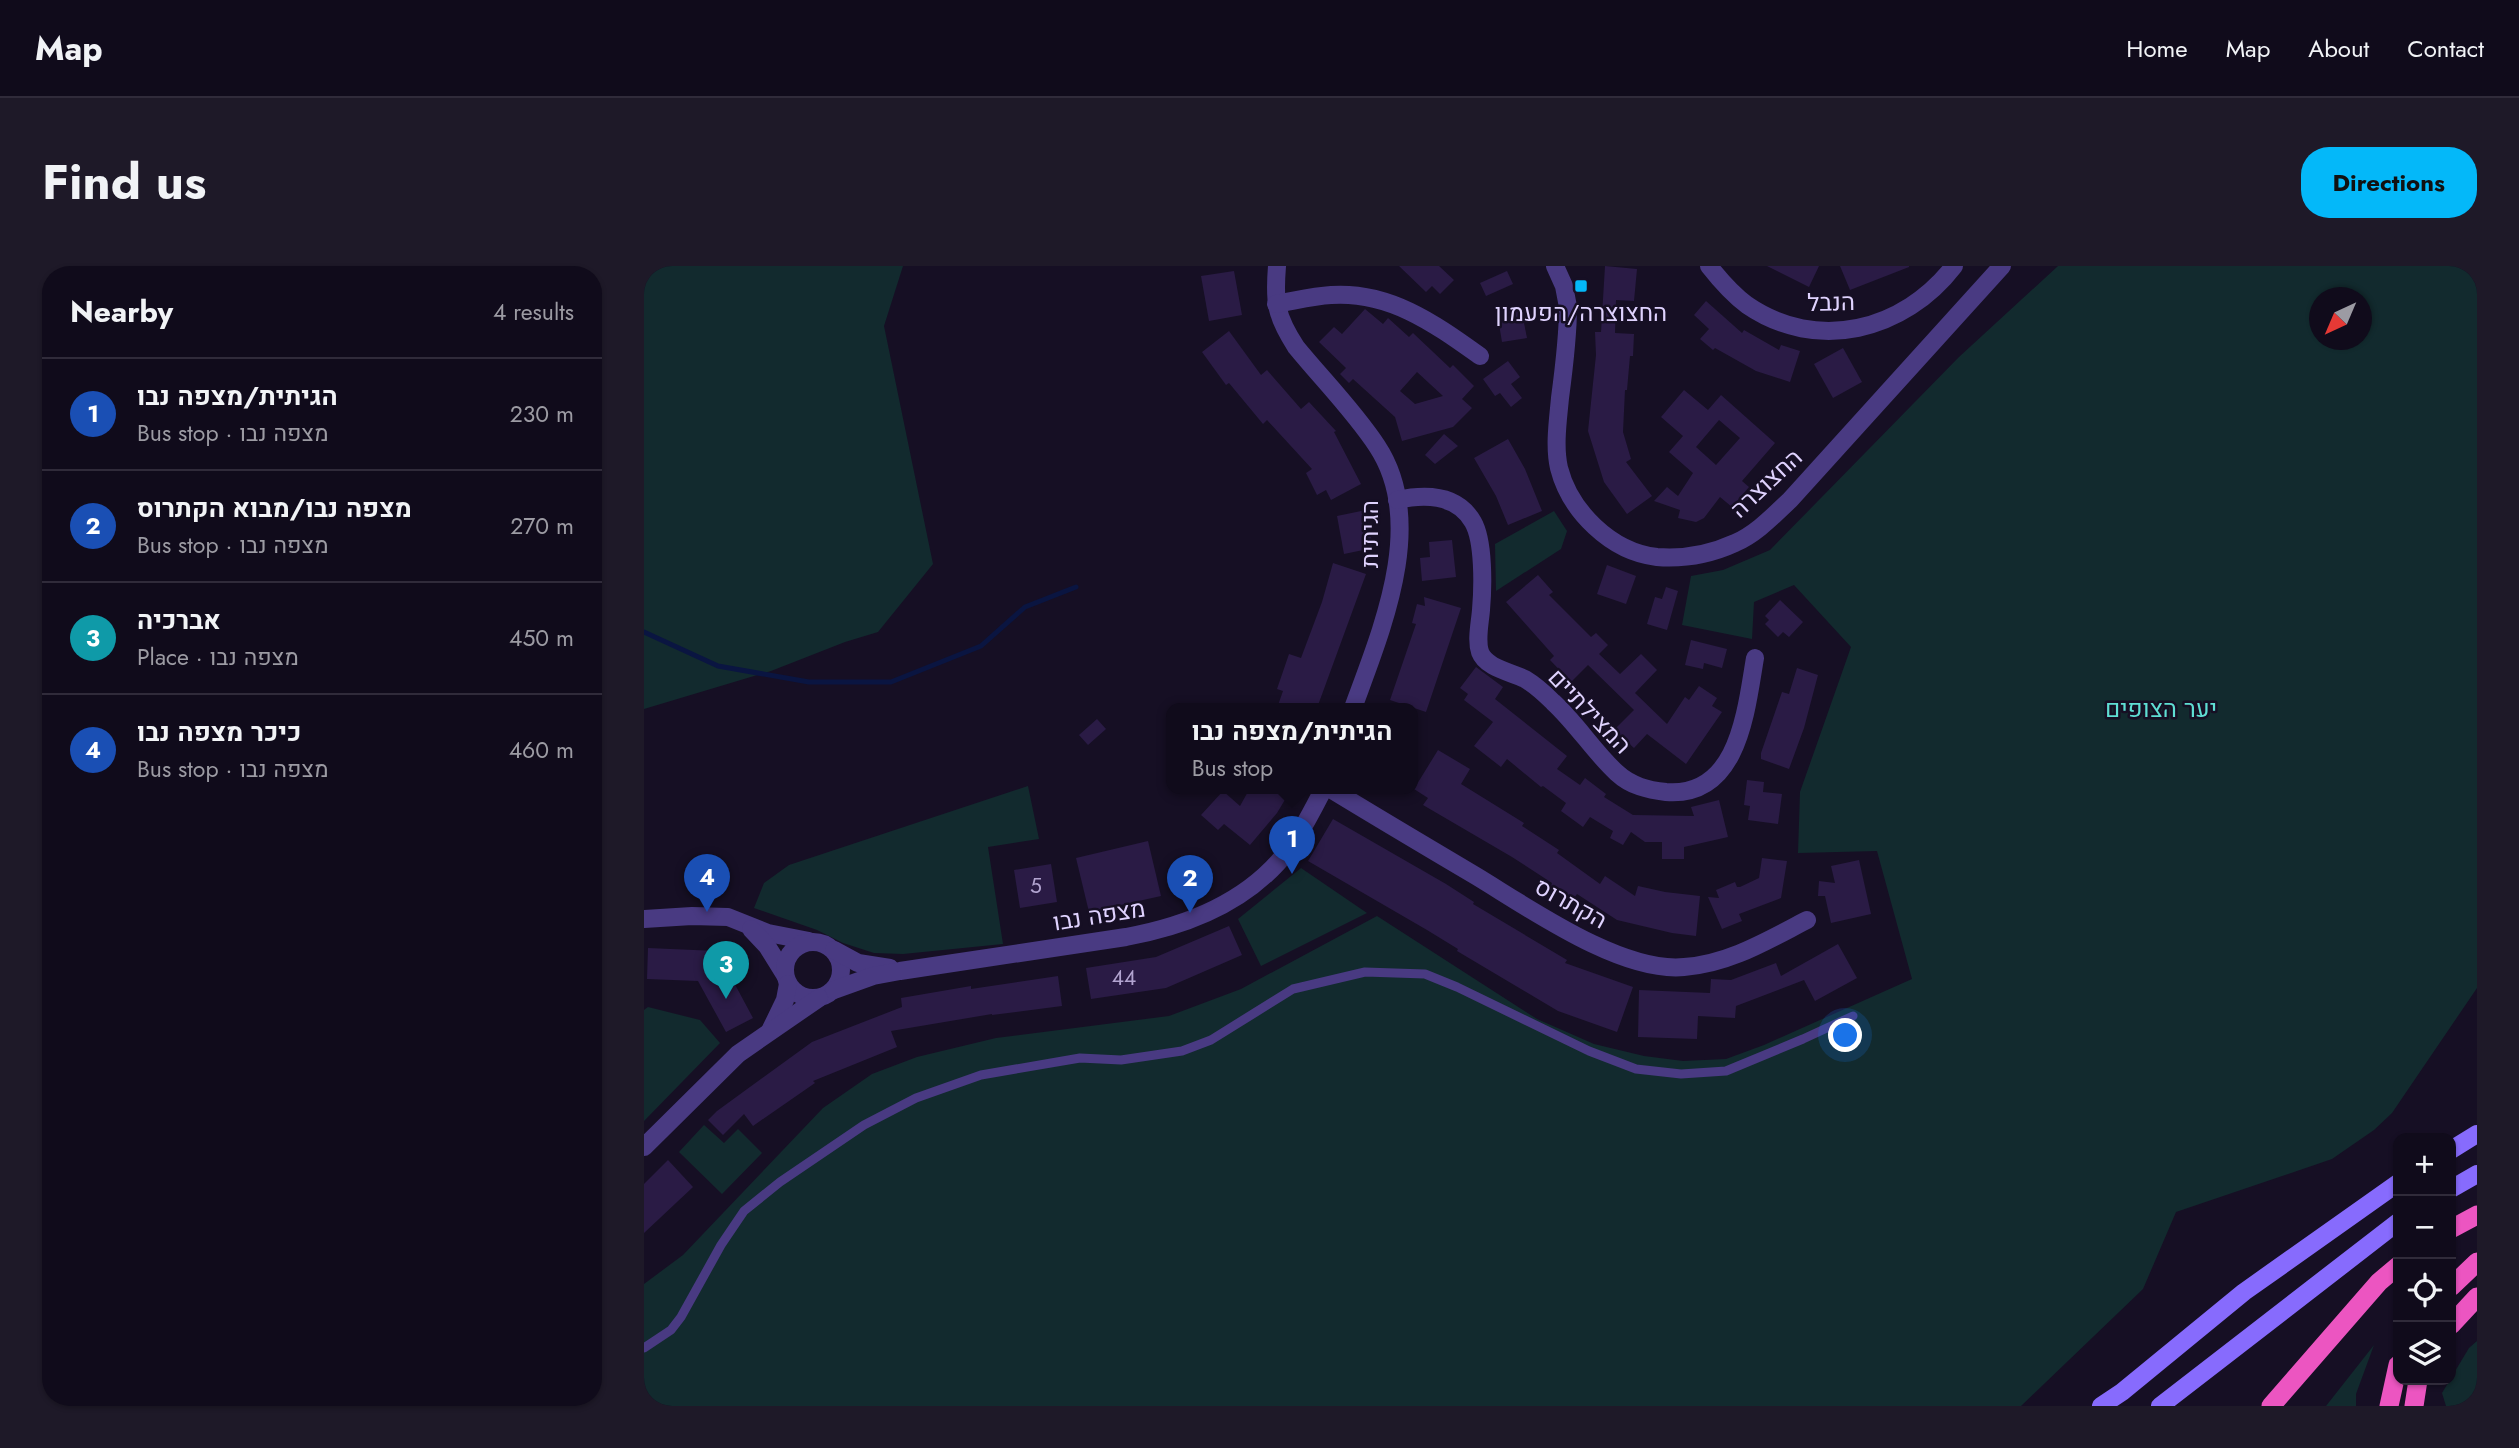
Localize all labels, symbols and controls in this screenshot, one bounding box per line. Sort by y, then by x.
text: Map [35,25,103,72]
text: Home [2126,31,2188,66]
text: Map [2226,31,2270,66]
text: About [2308,31,2369,66]
text: Contact [2407,31,2484,66]
text: Find us [42,147,206,217]
button: Directions [2301,147,2477,218]
marker: החצוצרה/הפעמון [1573,278,1589,294]
street label: הנבל [1807,284,1855,320]
north arrow [2309,287,2372,350]
text: Nearby [70,290,173,333]
text: 4 results [493,295,574,329]
place label: החצוצרה/הפעמון [1495,295,1667,330]
text: הגיתית/מצפה נבו [137,377,338,415]
text: 1 [87,397,99,431]
text: 230 m [510,397,574,431]
text: Bus stop · מצפה נבו [137,416,328,450]
street label: החצוצרה [1722,440,1810,526]
text: מצפה נבו/מבוא הקתרוס [137,489,412,527]
street label: הגיתית [1352,500,1387,568]
text: 2 [85,509,101,543]
text: 270 m [510,509,574,543]
text: Bus stop · מצפה נבו [137,528,328,562]
text: אברכיה [137,601,221,639]
text: 3 [86,621,100,655]
text: 450 m [509,621,574,655]
text: Place · מצפה נבו [137,640,299,674]
street label: המצילתיים [1540,660,1640,762]
park label: יער הצופים [2105,691,2217,726]
popup [1166,703,1418,794]
text: הגיתית/מצפה נבו [1192,712,1392,750]
text: כיכר מצפה נבו [137,713,301,751]
text: 4 [85,733,101,767]
text: 460 m [509,733,574,767]
text: Bus stop [1192,751,1273,785]
text: Bus stop · מצפה נבו [137,752,328,786]
pin: 1 [1269,816,1315,874]
pin: 4 [684,854,730,912]
pin: 2 [1167,855,1213,913]
street label: הקתרוס [1528,869,1614,937]
house number: 5 [1030,871,1042,901]
street label: מצפה נבו [1050,890,1148,940]
pin: 3 [703,941,749,999]
house number: 44 [1112,963,1136,993]
your location [1828,1018,1862,1052]
map controls [2393,1133,2456,1385]
button: + [2393,1133,2456,1196]
button: − [2393,1196,2456,1259]
button: locate [2393,1259,2456,1322]
button: layers [2393,1322,2456,1385]

